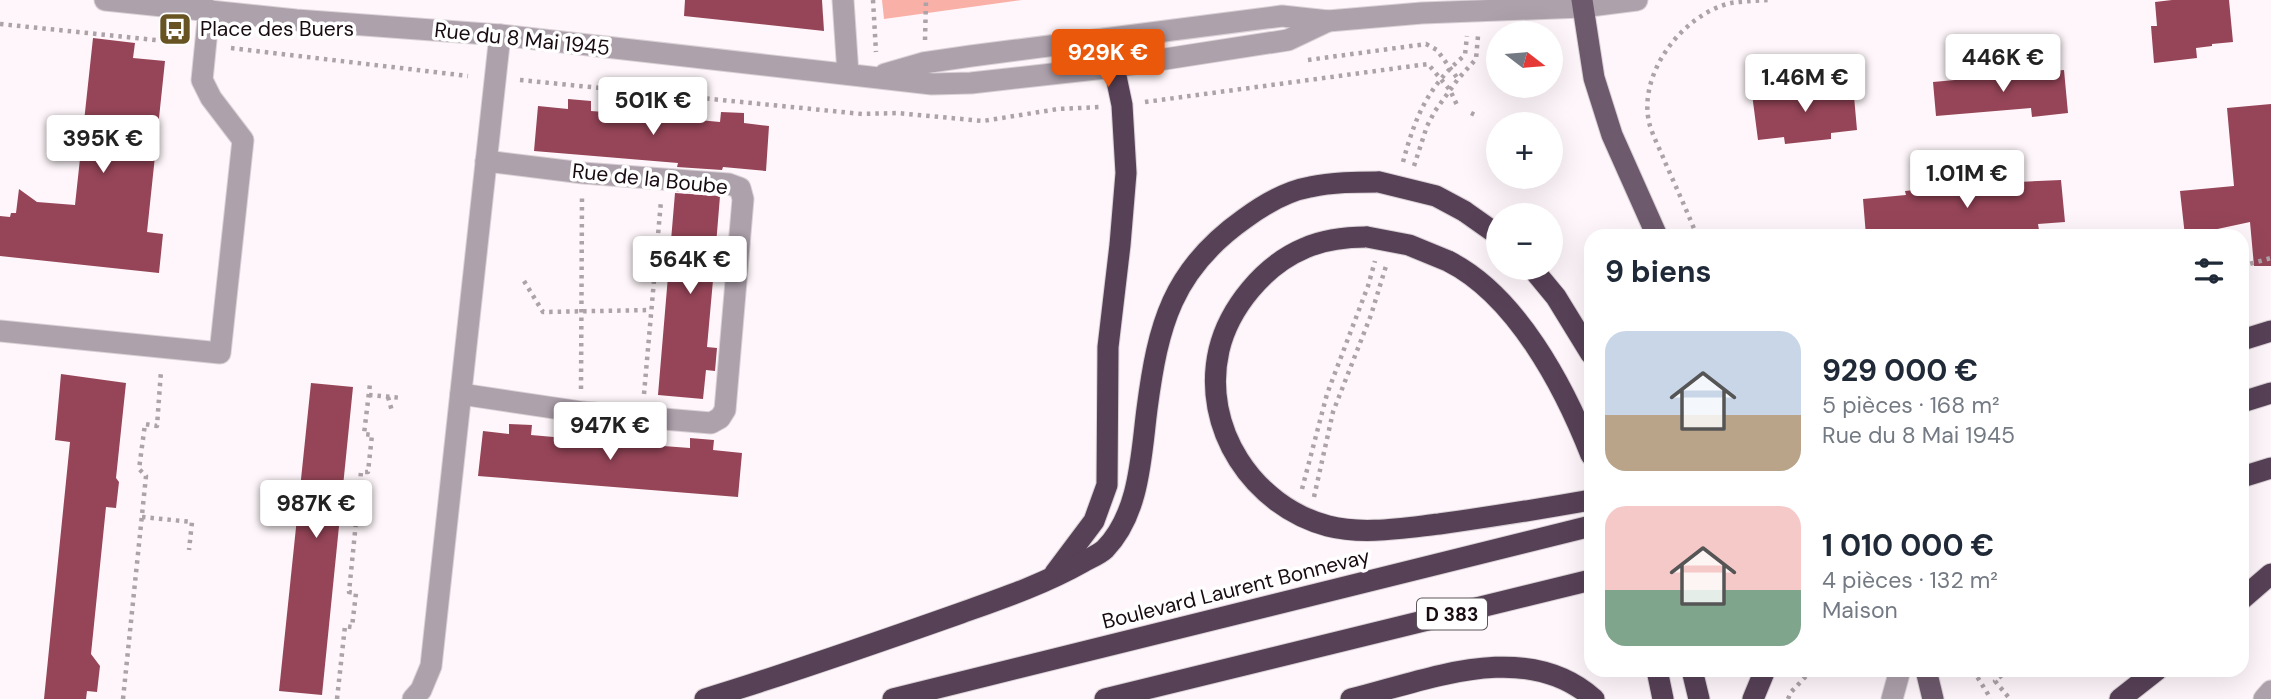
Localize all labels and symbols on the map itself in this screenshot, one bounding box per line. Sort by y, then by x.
bus stop icon: Place des Buers [156,10,194,48]
place label: Place des Buers [200,15,354,43]
street label: Rue du 8 Mai 1945 [433,16,611,62]
north arrow [1486,21,1563,98]
pin: 929K € [1051,29,1165,89]
pin: 446K € [1946,34,2060,94]
pin: 1.46M € [1740,54,1870,114]
pin: 501K € [596,78,710,137]
pin: 395K € [46,116,160,175]
pin: 1.01M € [1902,150,2032,210]
street label: Rue de la Boube [571,157,729,201]
pin: 564K € [633,236,747,296]
pin: 947K € [553,402,667,462]
pin: 987K € [259,480,373,540]
street label: Boulevard Laurent Bonnevay [1099,542,1373,636]
road number: D 383 [1417,598,1487,629]

